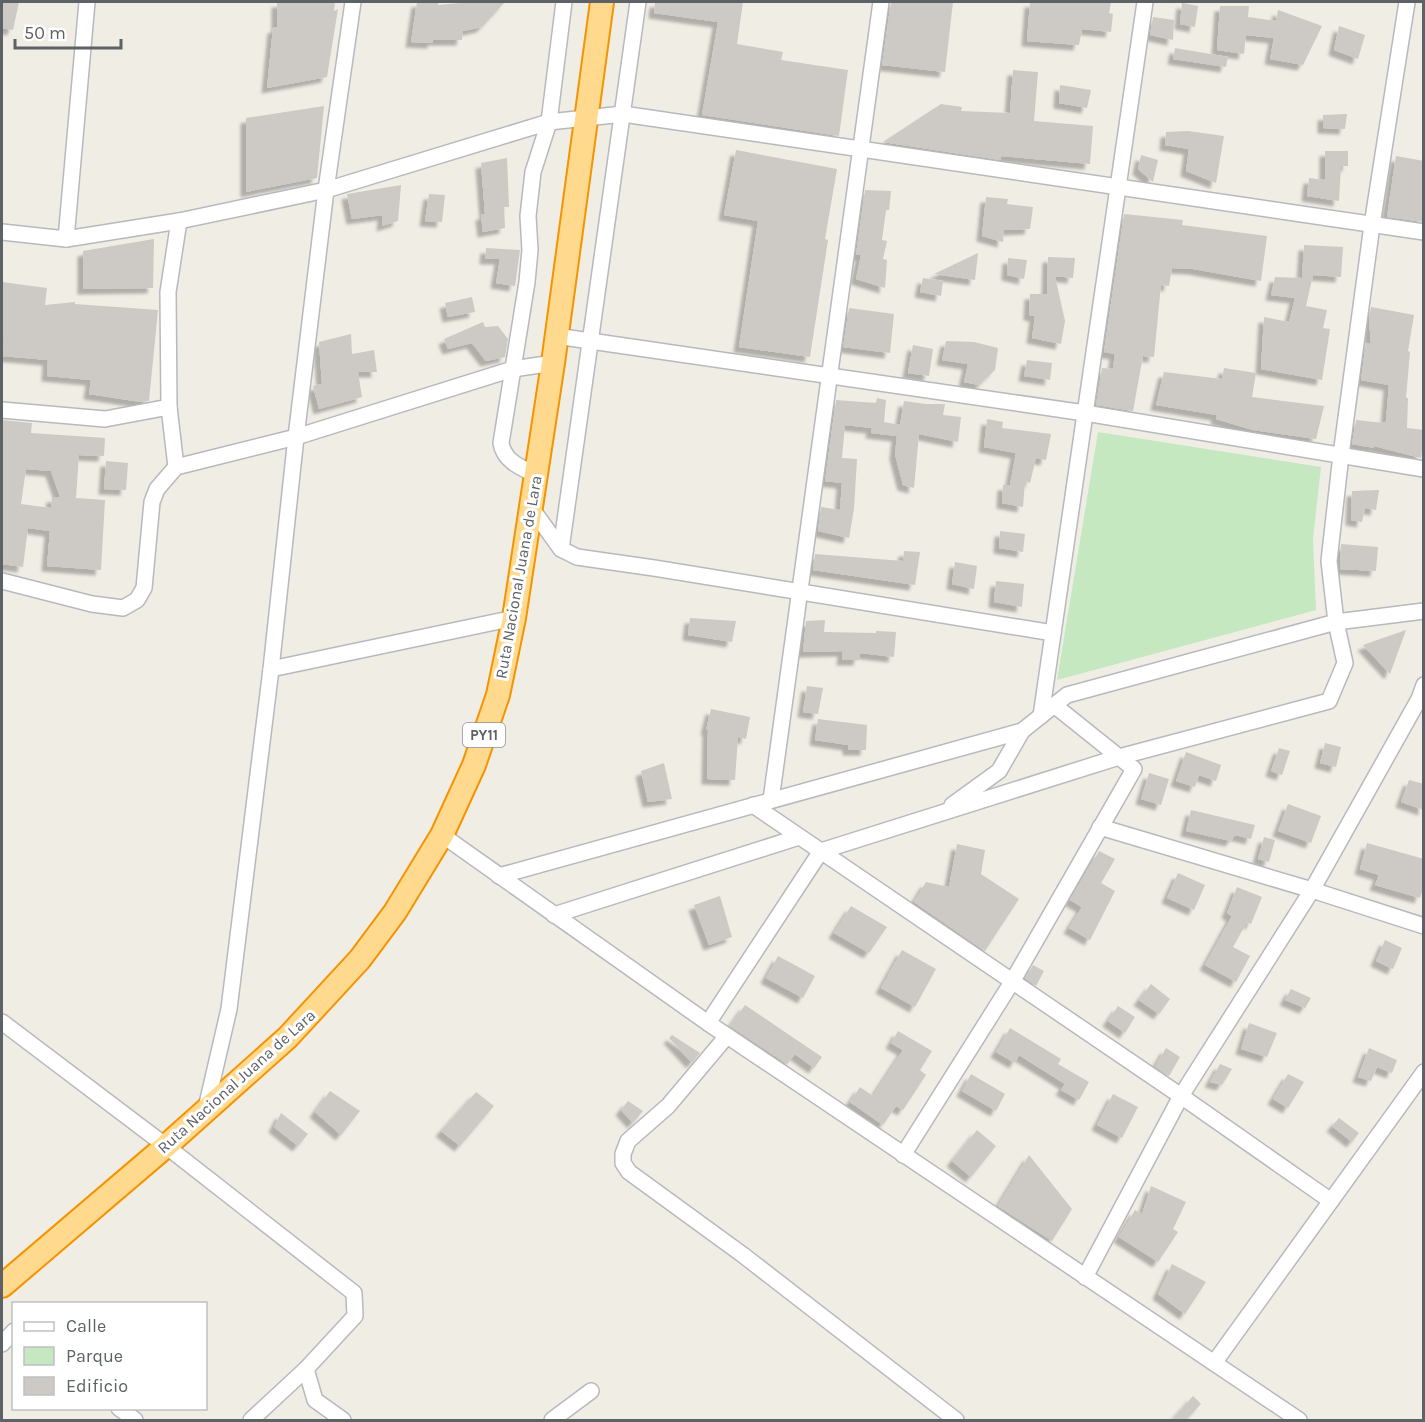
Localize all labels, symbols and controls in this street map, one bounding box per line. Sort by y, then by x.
scale bar [15,12,122,50]
text: 50 m [24,22,66,44]
street label: Ruta Nacional Juana de Lara [491,474,546,680]
road number: PY11 [463,723,505,747]
street label: Ruta Nacional Juana de Lara [153,1005,319,1157]
legend [12,1302,207,1410]
text: Calle [66,1315,106,1337]
text: Parque [66,1345,123,1367]
text: Edificio [66,1375,128,1397]

